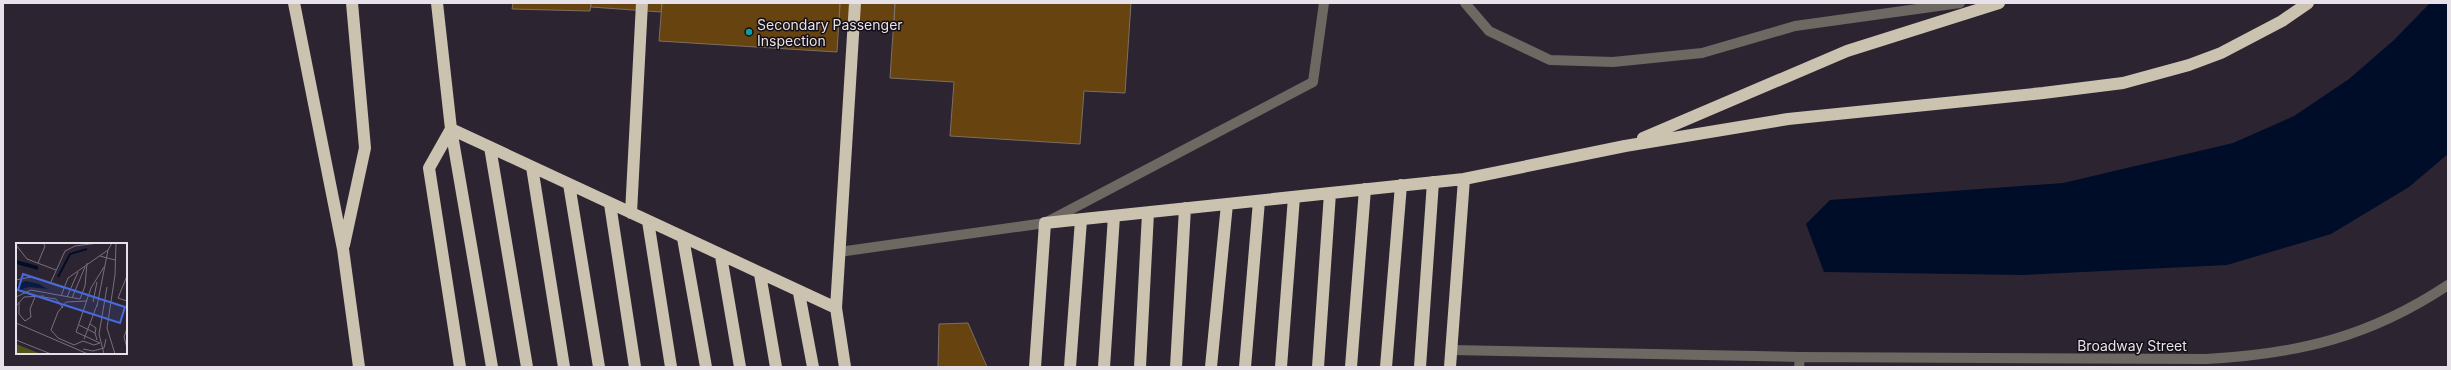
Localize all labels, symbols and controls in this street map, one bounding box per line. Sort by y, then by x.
place label: Secondary Passenger Inspection [757,16,903,49]
marker: Secondary Passenger Inspection [744,27,754,37]
inset map [16,243,127,354]
street label: Broadway Street [2077,337,2187,354]

